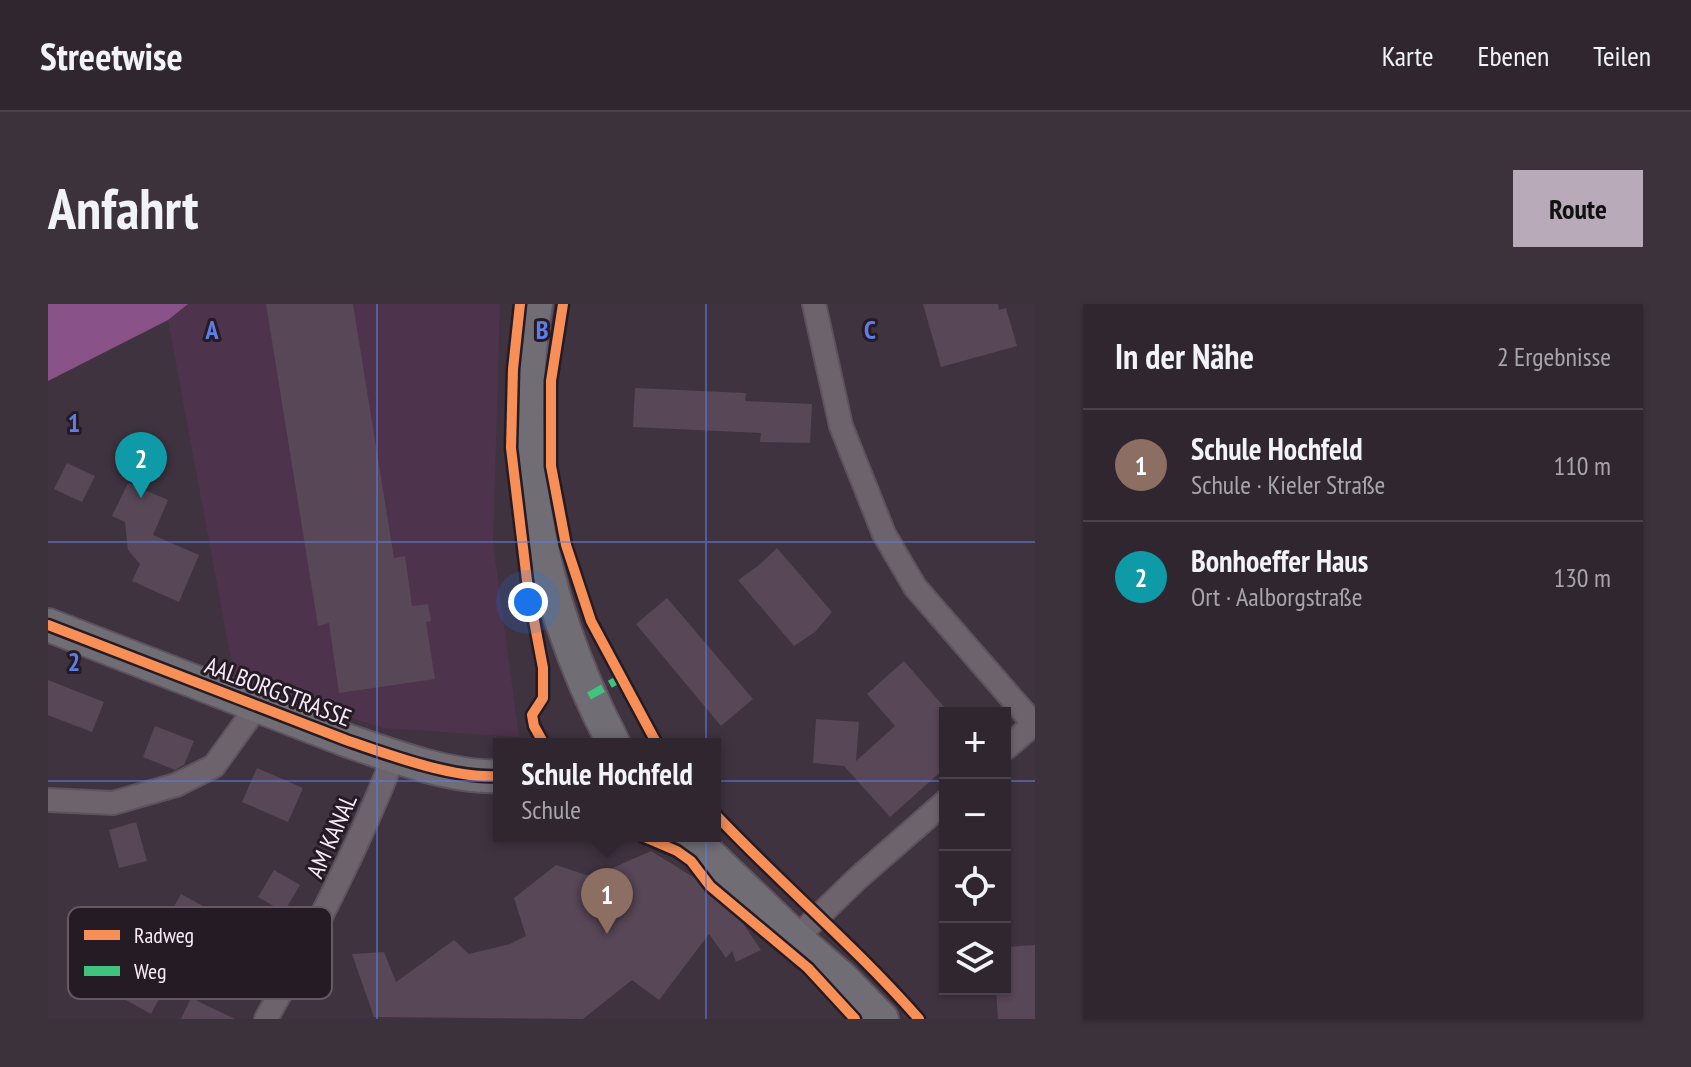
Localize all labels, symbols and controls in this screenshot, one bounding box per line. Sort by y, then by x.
text: Streetwise [40,31,183,80]
text: Karte [1382,37,1433,74]
text: Ebenen [1477,37,1549,74]
text: Teilen [1593,37,1651,74]
button: Route [1513,170,1643,247]
text: Anfahrt [48,172,199,244]
text: A [204,313,219,346]
text: B [536,313,549,346]
text: C [864,313,876,346]
text: In der Nähe [1115,334,1254,378]
text: 2 Ergebnisse [1497,340,1611,373]
text: 1 [68,406,80,439]
text: Schule Hochfeld [1191,429,1363,468]
pin: 2 [115,432,167,498]
text: 1 [1135,449,1147,482]
text: 110 m [1553,449,1611,482]
text: Schule · Kieler Straße [1191,468,1385,501]
text: Bonhoeffer Haus [1191,541,1368,580]
text: 2 [1135,561,1147,594]
text: 130 m [1553,561,1611,594]
text: Ort · Aalborgstraße [1191,580,1363,613]
your location [508,582,548,622]
text: 2 [68,645,80,678]
street label: AALBORGSTRASSE [201,649,356,734]
map controls [939,707,1011,995]
button: + [939,707,1011,779]
popup [493,738,721,842]
text: Schule Hochfeld [521,754,693,793]
button: − [939,779,1011,851]
street label: AM KANAL [299,789,364,883]
text: Schule [521,793,581,826]
button: locate [939,851,1011,923]
pin: 1 [581,868,633,934]
legend [68,907,332,999]
text: Radweg [134,921,194,949]
button: layers [939,923,1011,995]
text: Weg [134,957,166,985]

